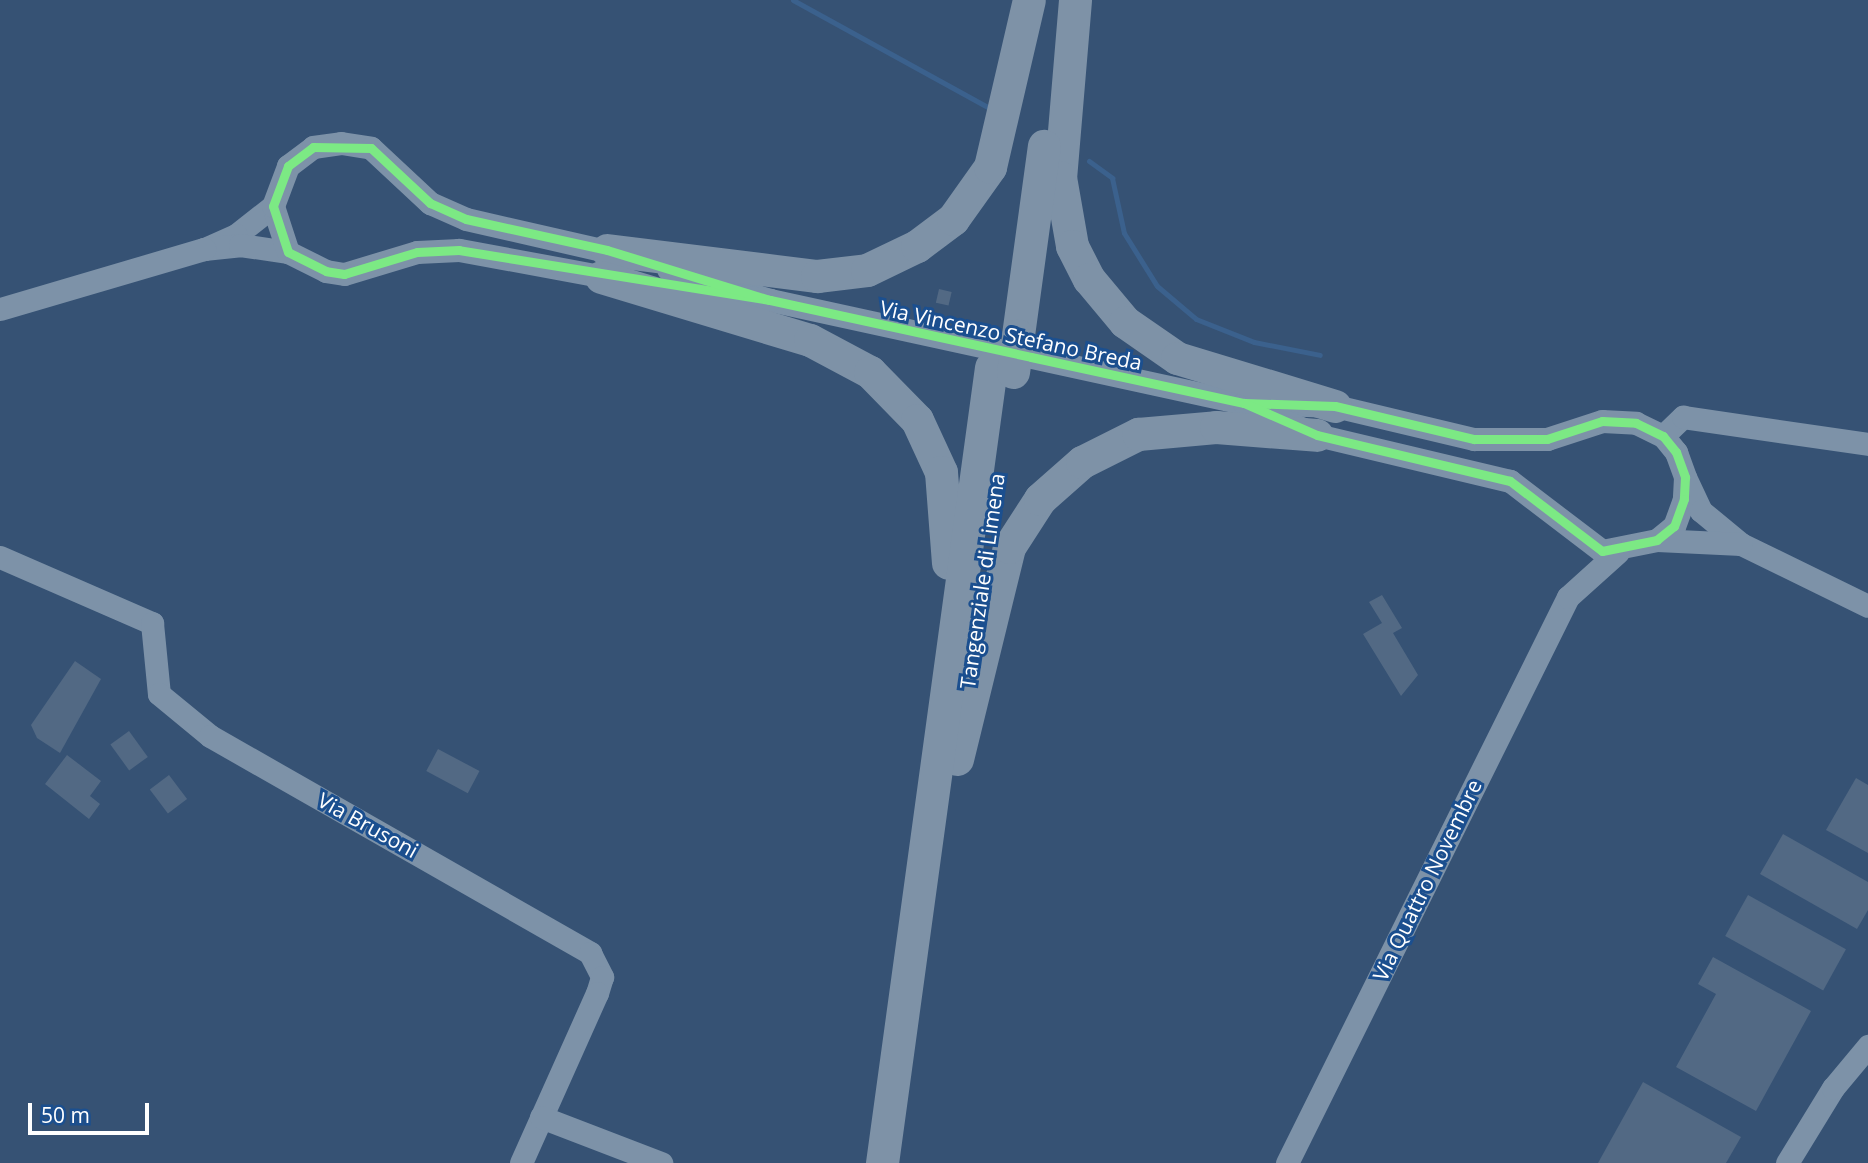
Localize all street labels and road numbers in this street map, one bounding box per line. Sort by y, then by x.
street label: Via Vincenzo Stefano Breda [878,295,1144,375]
street label: Tangenziale di Limena [954,472,1010,690]
street label: Via Quattro Novembre [1367,775,1487,985]
street label: Via Brusoni [313,787,423,863]

